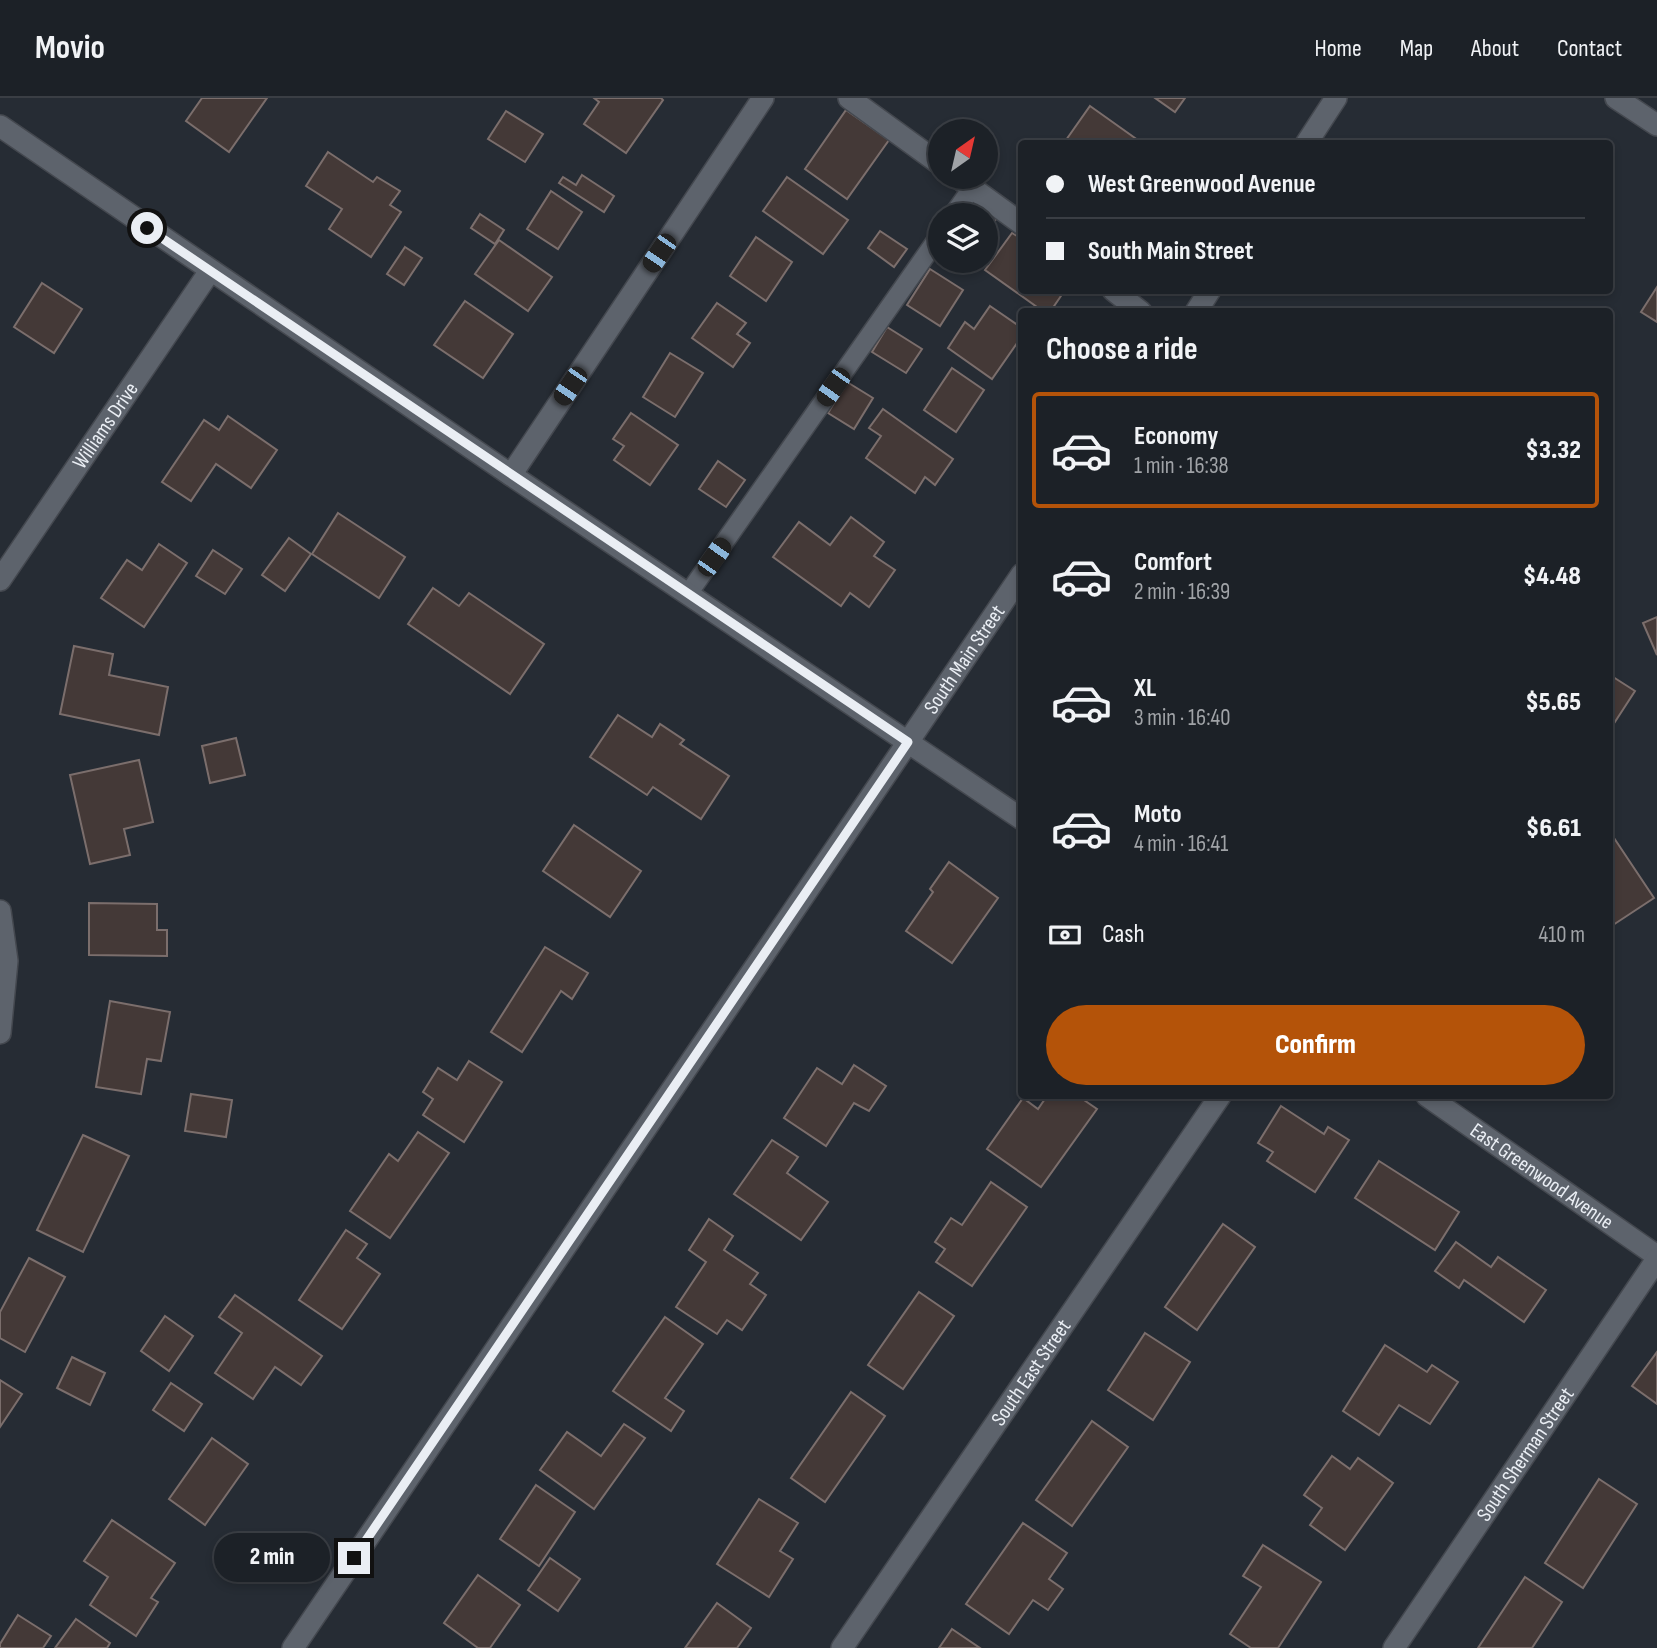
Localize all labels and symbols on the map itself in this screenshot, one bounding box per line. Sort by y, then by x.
north arrow [928,119,998,189]
route start [131,212,163,244]
car [639,230,680,276]
car [550,363,591,409]
car [813,364,854,410]
street label: Williams Drive [67,377,143,473]
car [694,534,735,580]
street label: South Main Street [918,600,1010,719]
street label: East Greenwood Avenue [1466,1118,1618,1234]
street label: South East Street [986,1314,1076,1430]
street label: South Sherman Street [1471,1383,1579,1526]
callout: 2 min [214,1534,330,1582]
route end [338,1542,370,1574]

